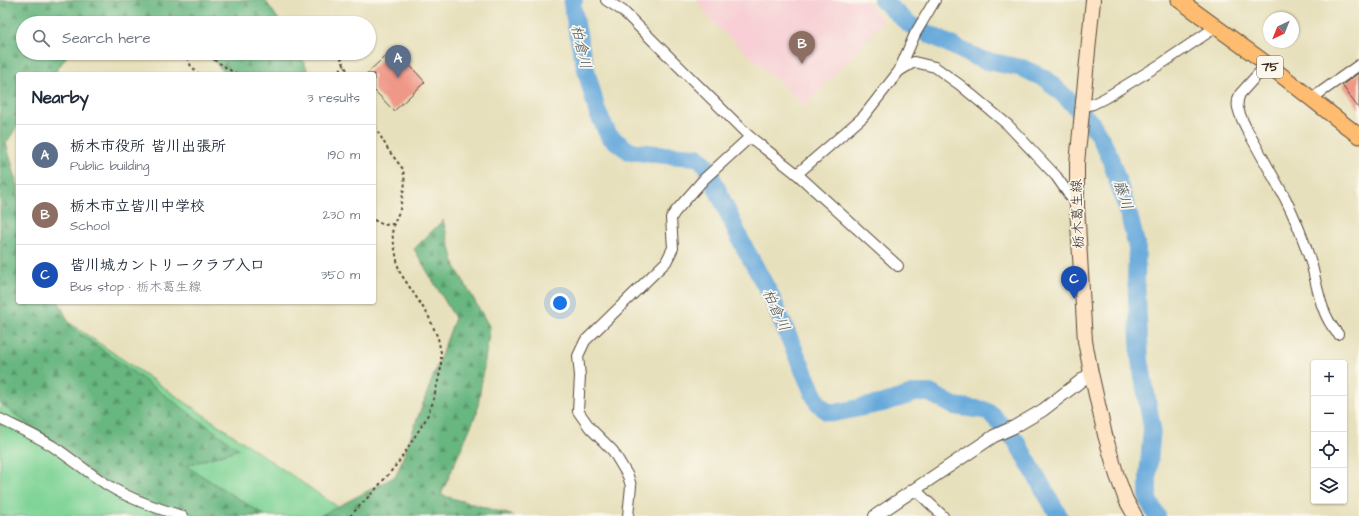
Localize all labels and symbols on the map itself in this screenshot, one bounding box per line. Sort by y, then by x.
north arrow [1263,12,1299,48]
water label: 柏倉川 [566,23,596,71]
pin: B [789,31,815,64]
pin: A [385,45,411,78]
road number: 75 [1257,56,1283,78]
water label: 藤川 [1108,177,1138,213]
street label: 栃木葛生線 [1067,179,1089,249]
pin: C [1061,266,1087,299]
water label: 柏倉川 [757,285,795,335]
your location [550,293,570,313]

